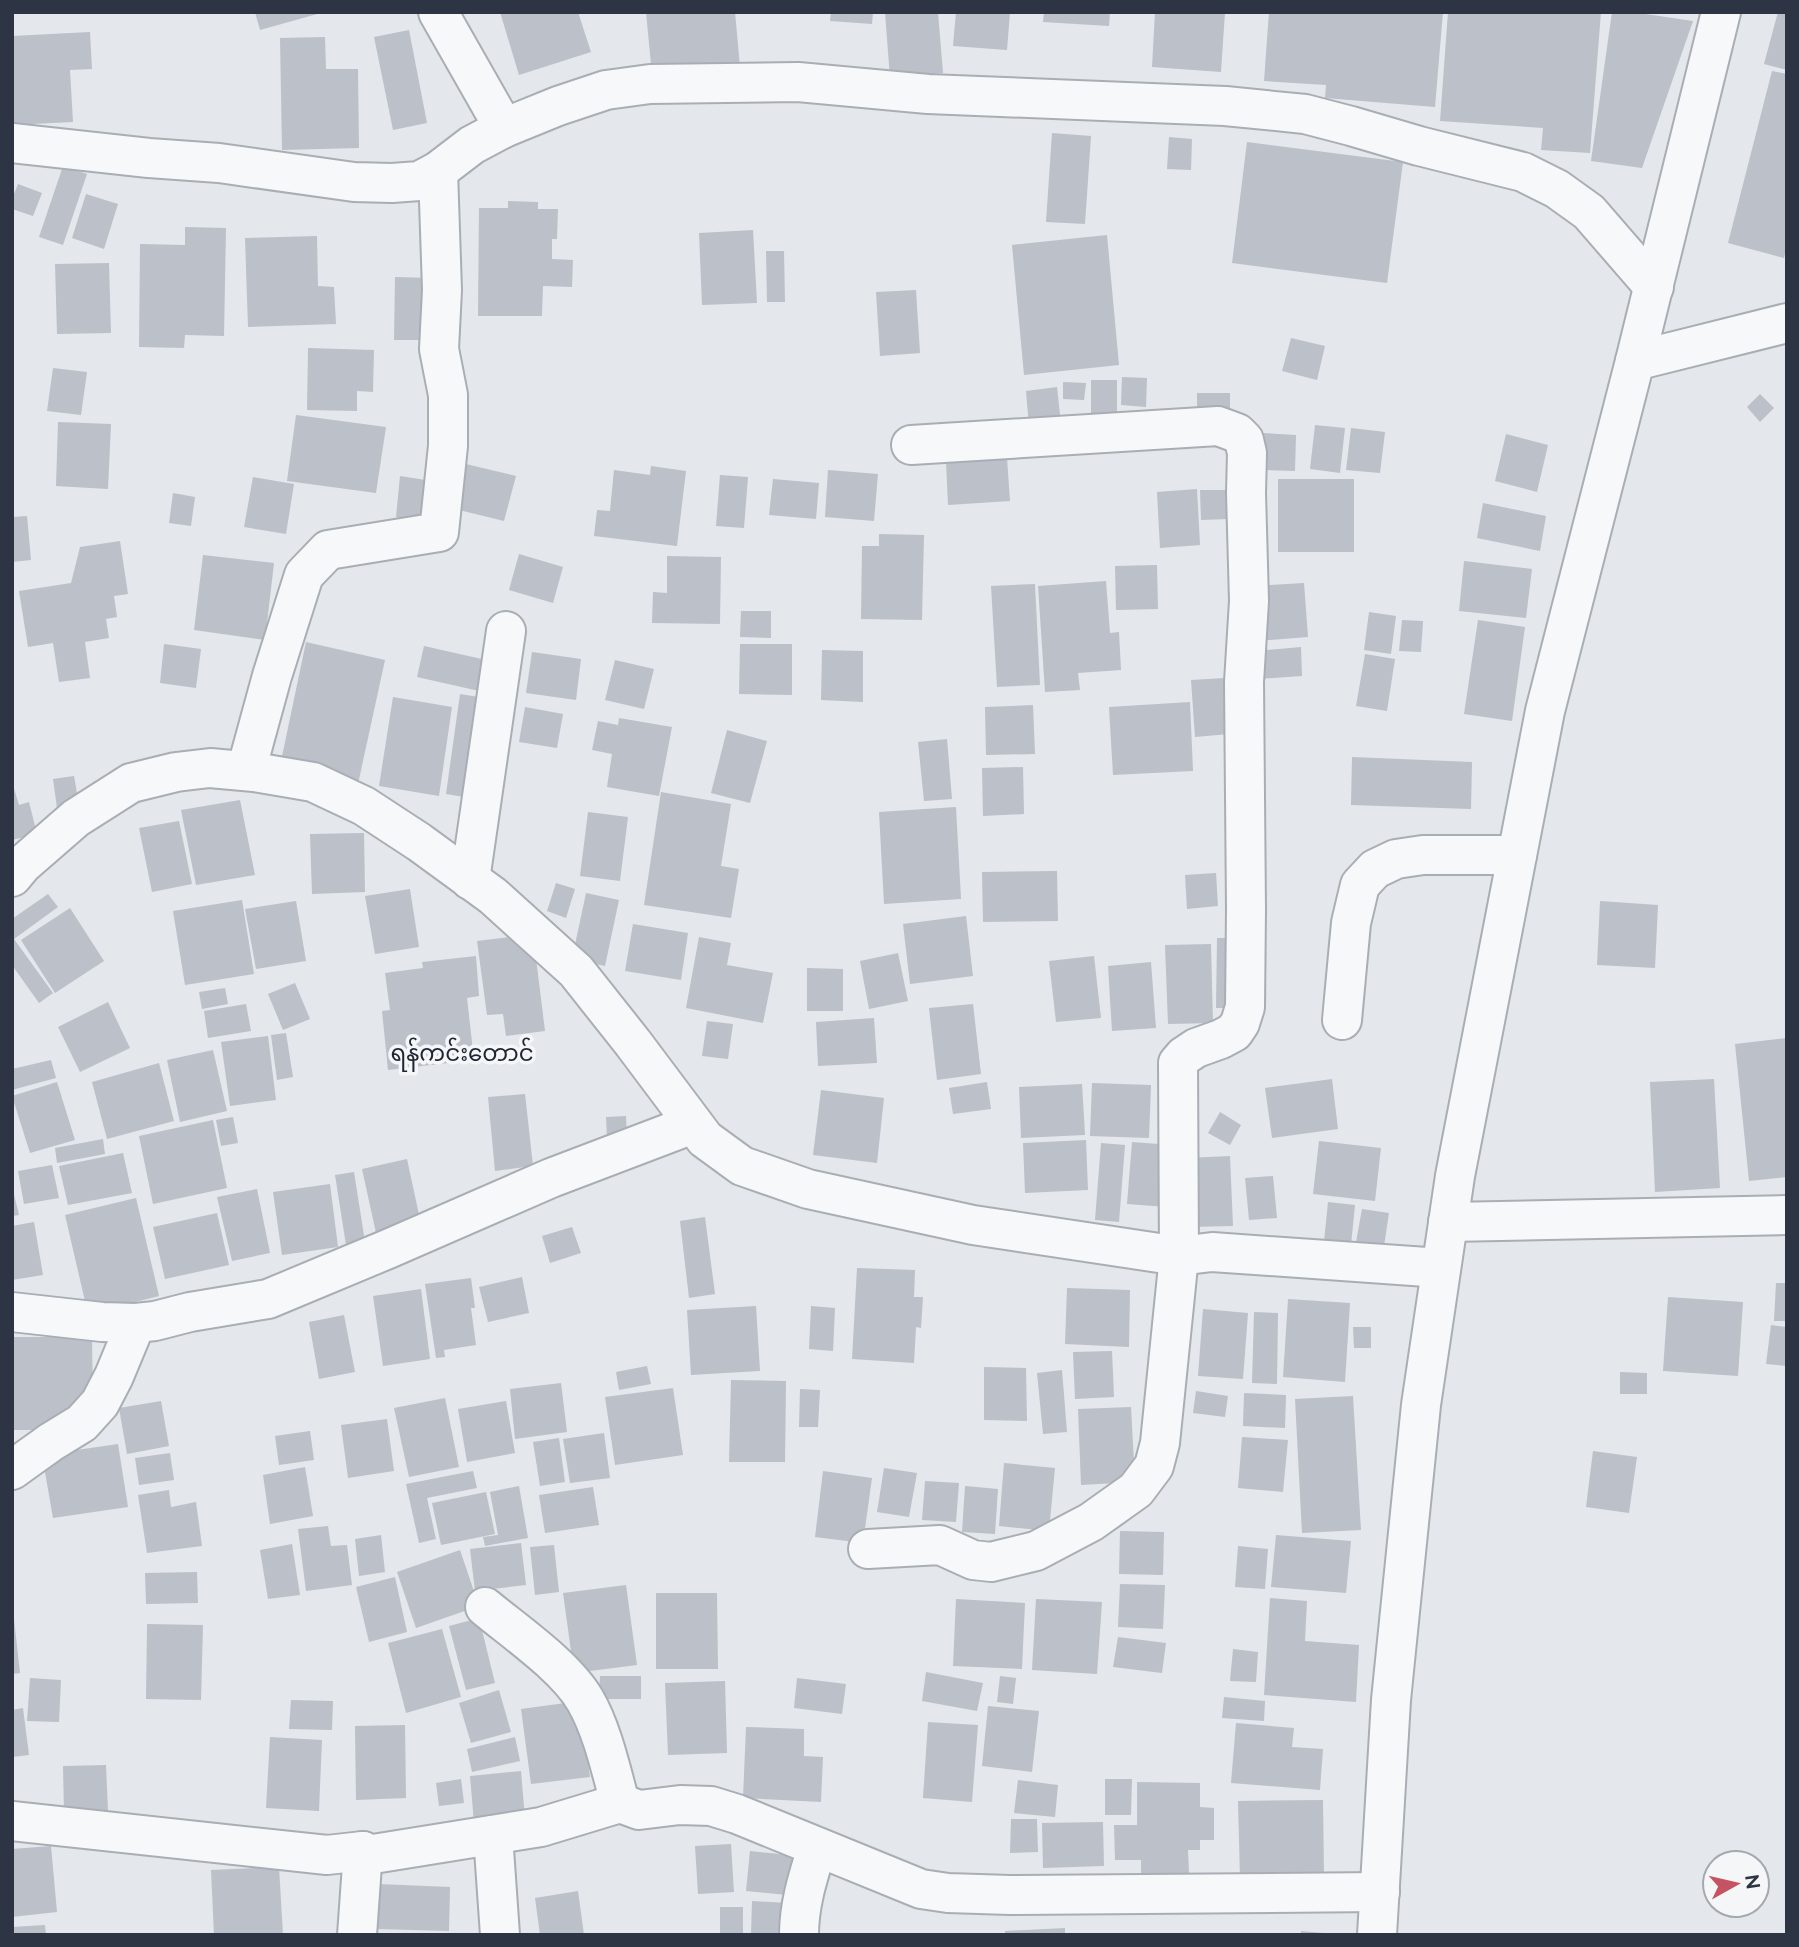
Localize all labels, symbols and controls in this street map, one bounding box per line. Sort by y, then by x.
district label: ရန်ကင်းတောင် [390,1037,534,1072]
north arrow [1701,1849,1771,1919]
text: N [1741,1873,1765,1890]

